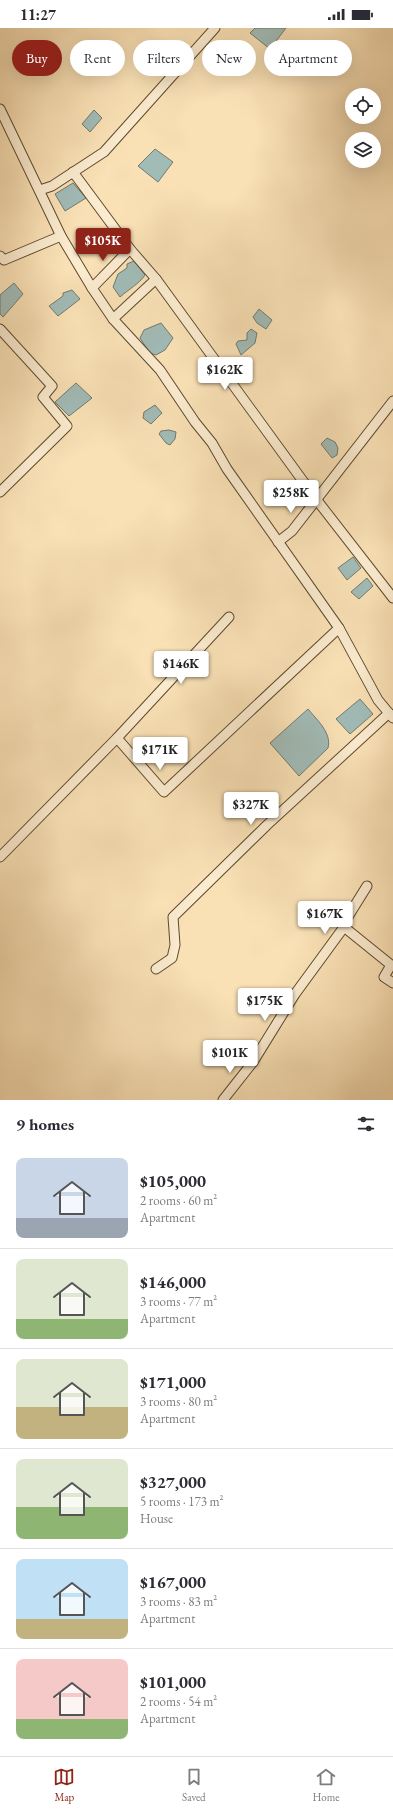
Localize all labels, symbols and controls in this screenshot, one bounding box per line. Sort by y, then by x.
text: 11:27 [20,5,56,24]
chip: Buy [12,40,62,76]
chip: Rent [70,40,125,76]
chip: Filters [133,40,194,76]
chip: New [202,40,256,76]
chip: Apartment [264,40,352,76]
map controls [345,88,381,168]
button: locate [345,88,381,124]
button: layers [345,132,381,168]
pin: $105K [75,228,131,262]
text: $105K [85,232,121,249]
pin: $162K [197,357,253,391]
text: $162K [207,361,243,378]
pin: $258K [263,480,319,514]
text: $258K [273,484,309,501]
pin: $146K [153,651,209,685]
text: $146K [163,655,199,672]
pin: $171K [132,737,188,771]
text: $171K [142,741,178,758]
pin: $327K [223,792,279,826]
text: $327K [233,796,269,813]
pin: $167K [297,901,353,935]
text: $167K [307,905,343,922]
pin: $175K [237,988,293,1022]
text: $175K [247,992,283,1009]
pin: $101K [202,1040,258,1074]
text: $101K [212,1044,248,1061]
text: 9 homes [16,1113,74,1135]
icon: filters [355,1113,377,1135]
text: $105,000 [140,1170,206,1192]
icon: home [48,1174,96,1222]
text: 2 rooms · 60 m² [140,1192,217,1209]
text: Apartment [140,1209,195,1226]
text: $146,000 [140,1271,206,1293]
icon: home [48,1275,96,1323]
text: 3 rooms · 77 m² [140,1293,217,1310]
text: Apartment [140,1310,195,1327]
text: $171,000 [140,1371,206,1393]
icon: home [48,1375,96,1423]
text: 3 rooms · 80 m² [140,1393,217,1410]
text: Apartment [140,1410,195,1427]
text: $327,000 [140,1471,206,1493]
icon: home [48,1475,96,1523]
text: 5 rooms · 173 m² [140,1493,224,1510]
text: House [140,1510,173,1527]
text: $167,000 [140,1571,206,1593]
icon: home [48,1575,96,1623]
text: 3 rooms · 83 m² [140,1593,217,1610]
text: Apartment [140,1610,195,1627]
text: $101,000 [140,1671,206,1693]
icon: home [48,1675,96,1723]
text: 2 rooms · 54 m² [140,1693,217,1710]
text: Apartment [140,1710,195,1727]
tab: Map [53,1766,75,1804]
tab: Saved [182,1766,206,1804]
tab: Home [312,1766,340,1804]

